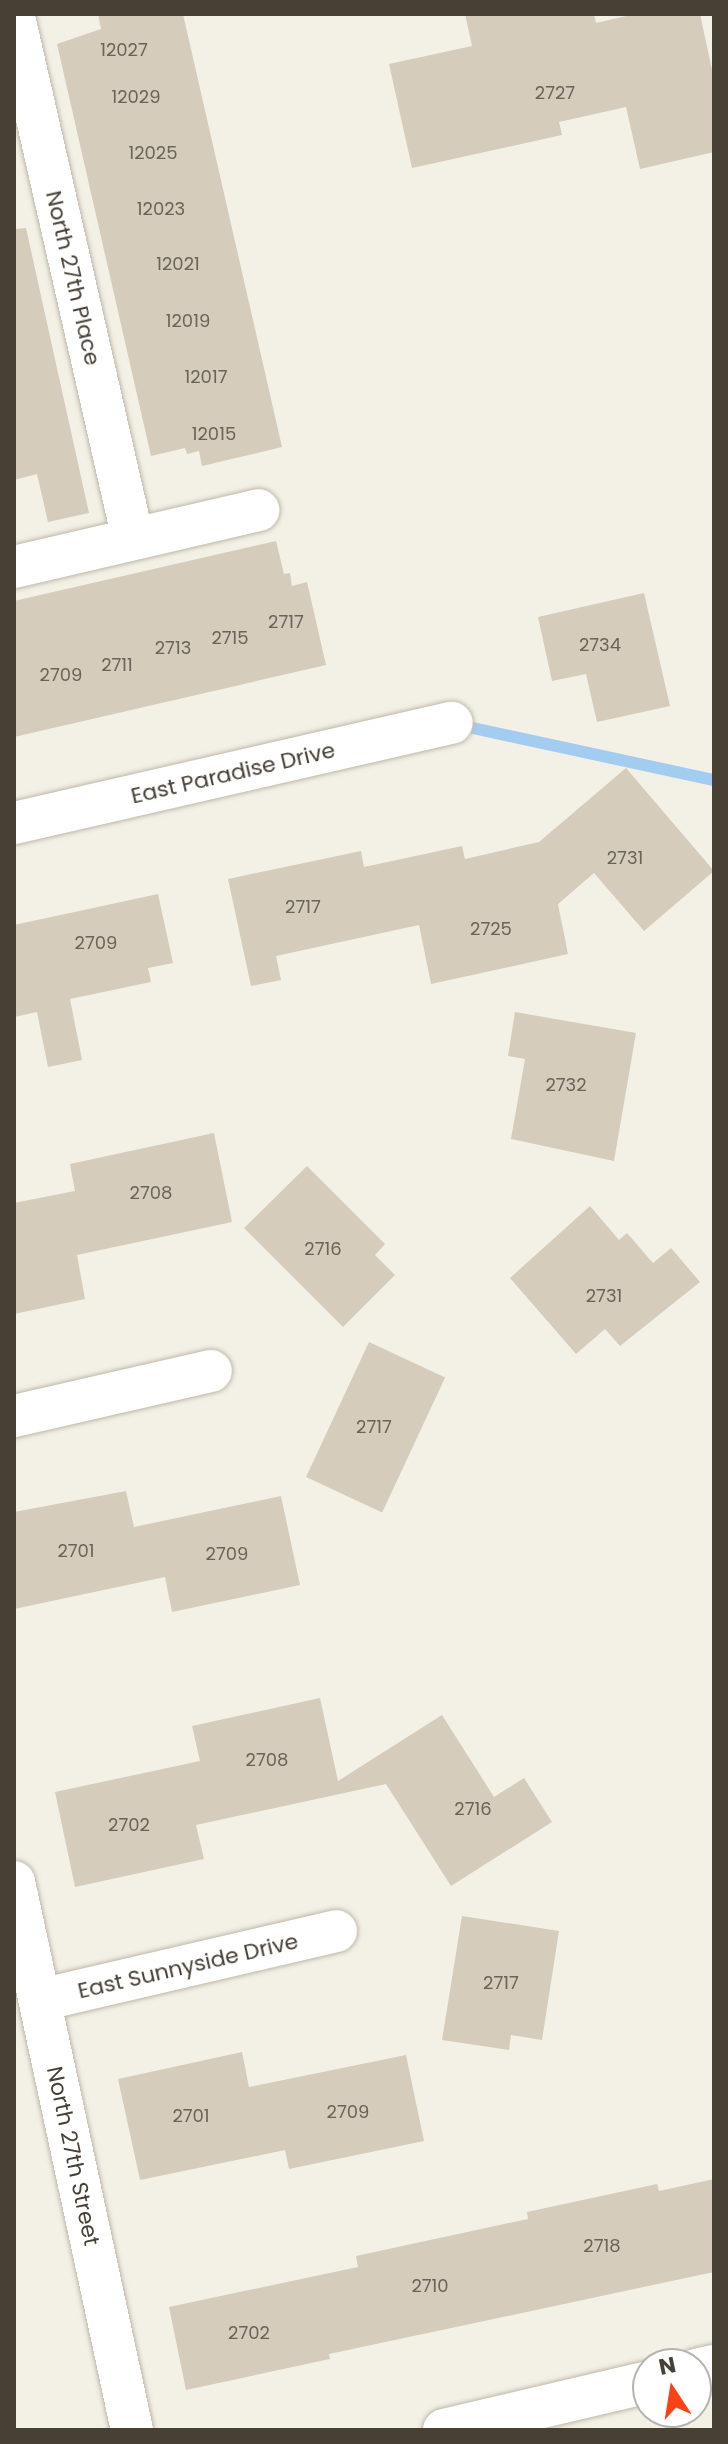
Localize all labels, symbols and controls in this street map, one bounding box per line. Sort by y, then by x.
house number: 12027 [100,39,148,61]
house number: 2727 [535,82,575,104]
house number: 12029 [111,86,161,108]
house number: 12025 [128,142,178,164]
street label: North 27th Place [40,188,106,368]
house number: 12023 [137,198,185,220]
house number: 12021 [156,253,200,275]
house number: 12019 [166,310,210,332]
house number: 12017 [184,366,228,388]
house number: 12015 [192,423,236,445]
house number: 2717 [268,611,304,633]
house number: 2715 [211,627,249,649]
house number: 2734 [579,634,621,656]
house number: 2713 [155,637,191,659]
house number: 2711 [101,654,133,676]
house number: 2709 [40,664,82,686]
street label: East Paradise Drive [128,737,338,809]
house number: 2731 [607,847,643,869]
house number: 2717 [285,896,321,918]
house number: 2725 [470,918,512,940]
house number: 2709 [75,932,117,954]
house number: 2732 [545,1074,587,1096]
house number: 2708 [130,1182,172,1204]
house number: 2716 [304,1238,342,1260]
house number: 2731 [586,1285,622,1307]
house number: 2717 [356,1416,392,1438]
house number: 2701 [57,1540,95,1562]
house number: 2709 [206,1543,248,1565]
house number: 2708 [246,1749,288,1771]
house number: 2716 [454,1798,492,1820]
house number: 2702 [108,1814,150,1836]
street label: East Sunnyside Drive [75,1928,301,2004]
house number: 2717 [483,1972,519,1994]
street label: North 27th Street [41,2064,105,2248]
house number: 2709 [327,2101,369,2123]
house number: 2701 [172,2105,210,2127]
house number: 2718 [583,2235,621,2257]
house number: 2710 [411,2275,449,2297]
house number: 2702 [228,2322,270,2344]
north arrow [632,2348,712,2428]
text: N [656,2349,679,2383]

